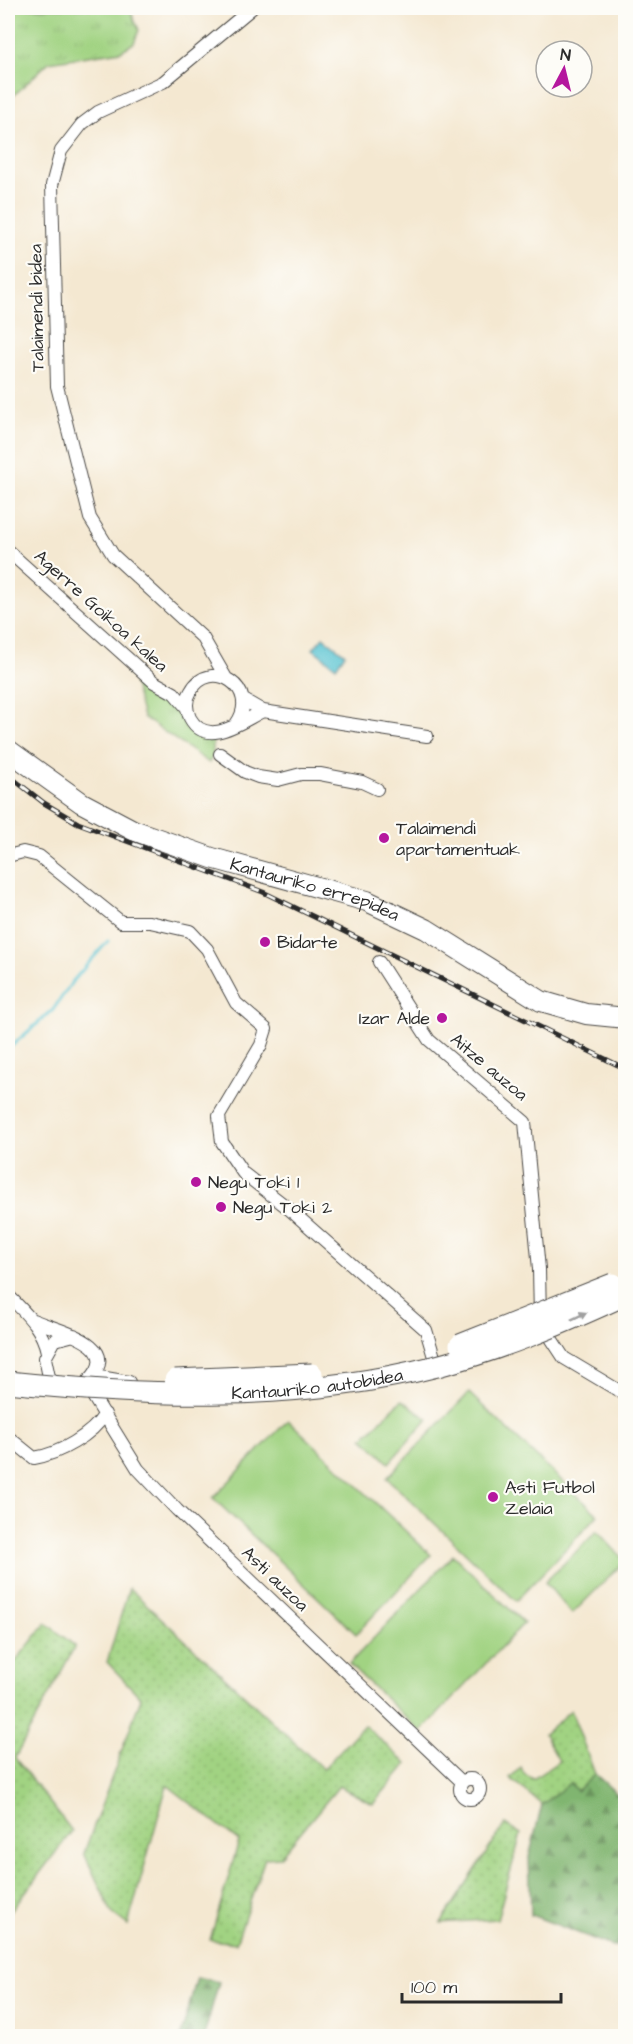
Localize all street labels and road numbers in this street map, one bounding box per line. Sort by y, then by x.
street label: Talaimendi bidea [23,244,51,372]
street label: Agerre Goikoa kalea [28,544,173,679]
street label: Kantauriko errepidea [227,851,404,927]
street label: Aitze auzoa [445,1027,533,1107]
street label: Kantauriko autobidea [231,1362,405,1405]
street label: Asti auzoa [236,1541,314,1617]

